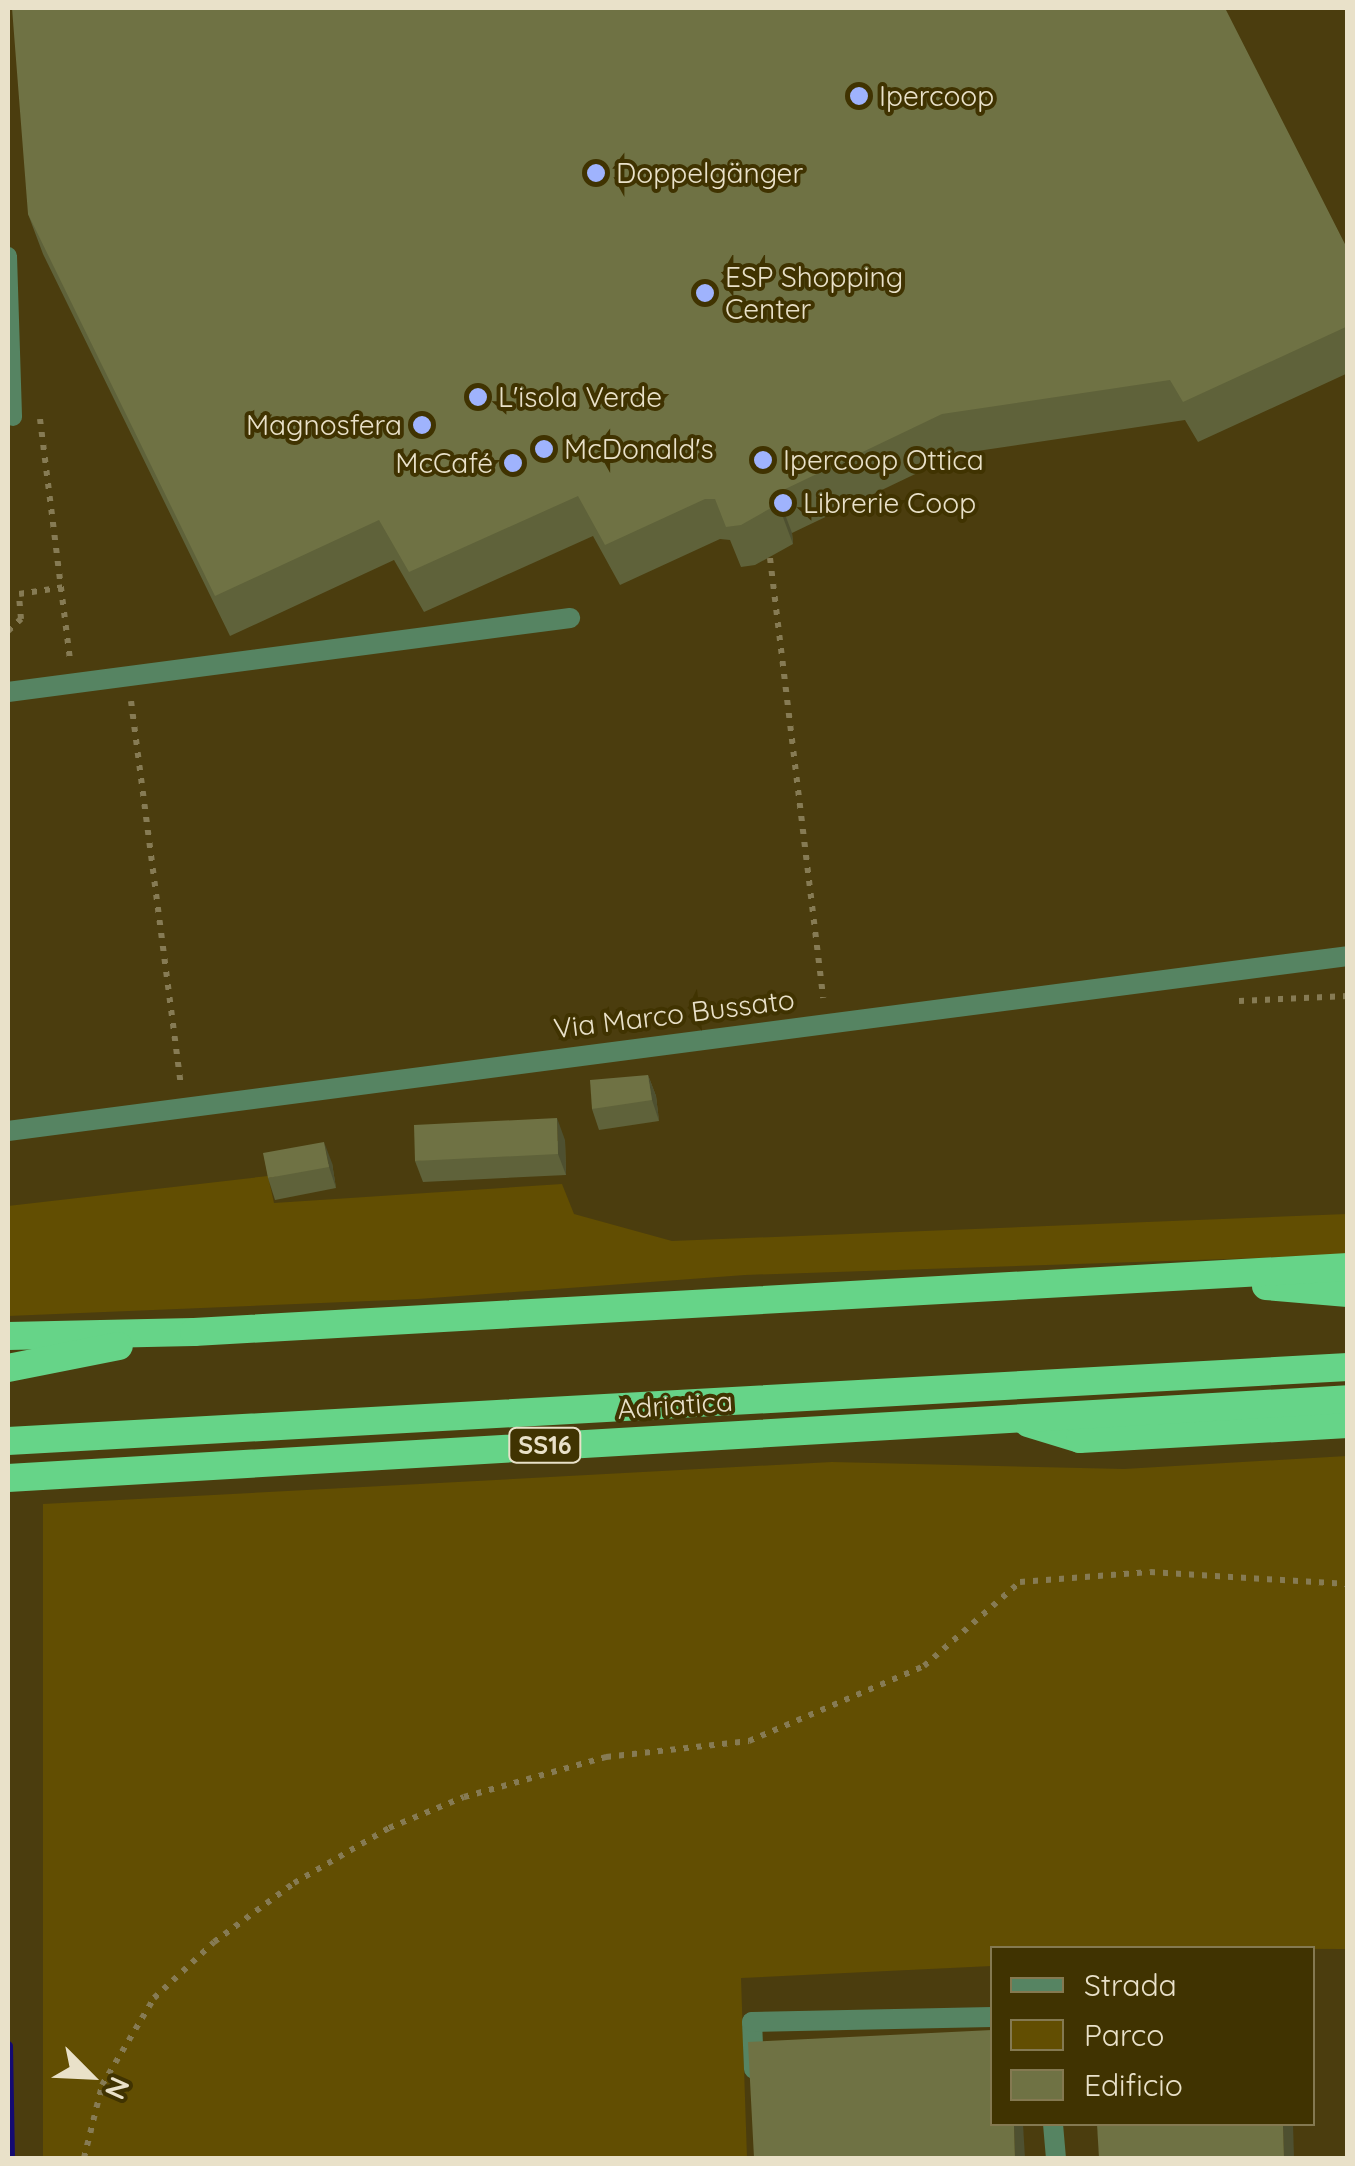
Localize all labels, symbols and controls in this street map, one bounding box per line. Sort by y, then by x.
place label: Ipercoop [879,79,994,113]
marker: Ipercoop [848,85,870,107]
place label: Doppelgänger [616,156,803,190]
marker: Doppelgänger [585,162,607,184]
place label: ESP Shopping Center [725,260,903,326]
marker: ESP Shopping Center [694,282,716,304]
place label: L'isola Verde [498,380,662,414]
marker: L'isola Verde [467,386,489,408]
place label: Magnosfera [246,408,402,442]
marker: Magnosfera [411,414,433,436]
place label: McDonald's [564,432,714,466]
marker: McDonald's [533,438,555,460]
place label: Ipercoop Ottica [783,443,984,477]
place label: McCafé [395,446,493,480]
marker: Ipercoop Ottica [752,449,774,471]
marker: McCafé [502,452,524,474]
place label: Librerie Coop [803,486,976,520]
marker: Librerie Coop [772,492,794,514]
street label: Via Marco Bussato [552,983,796,1045]
street label: Adriatica [616,1384,734,1426]
road number: SS16 [508,1425,582,1465]
legend [990,1946,1315,2126]
text: Strada [1084,1966,1177,2004]
text: Parco [1084,2016,1164,2054]
north arrow [40,2026,140,2126]
text: Edificio [1084,2066,1183,2104]
text: N [98,2072,138,2105]

